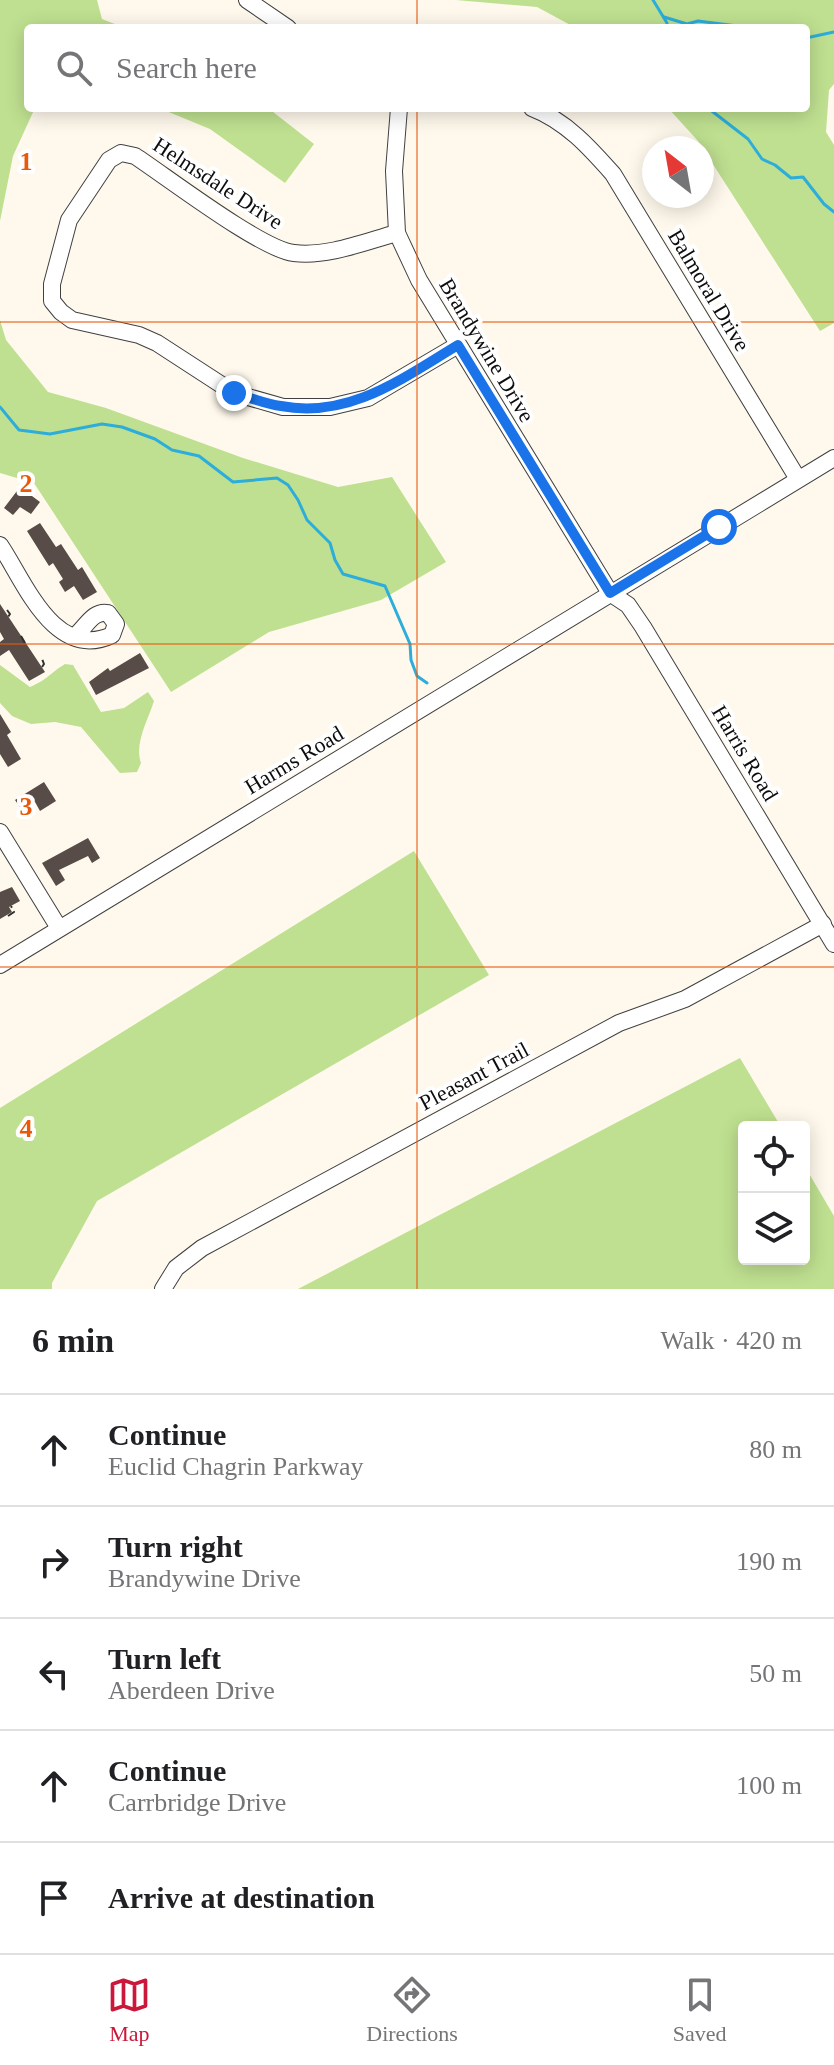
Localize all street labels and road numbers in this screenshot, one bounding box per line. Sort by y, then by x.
street label: Helmsdale Drive [148,132,288,234]
street label: Balmoral Drive [663,225,755,355]
street label: Brandywine Drive [434,274,540,426]
street label: Harris Road [707,701,783,805]
street label: Harms Road [240,721,348,799]
street label: Pleasant Trail [415,1037,533,1115]

